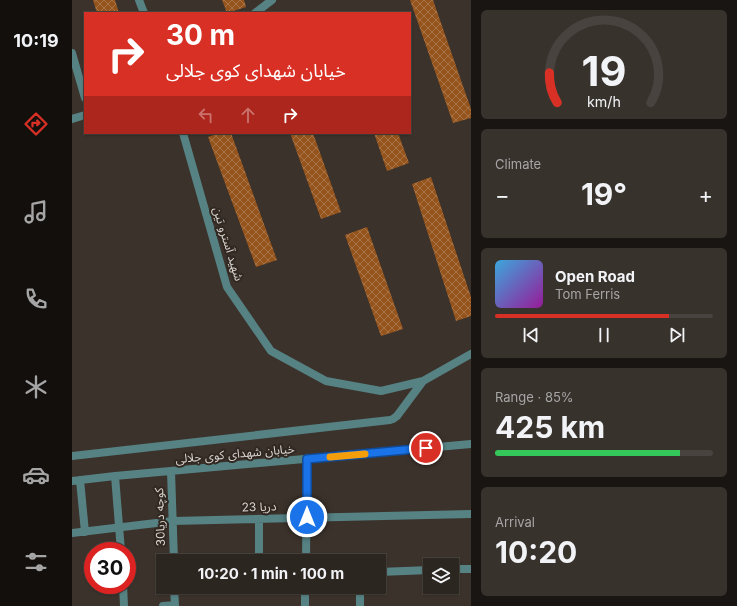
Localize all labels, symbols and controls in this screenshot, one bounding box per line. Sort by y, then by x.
text: 30 m [166,18,235,52]
icon: right [100,28,152,80]
text: 10:19 [13,30,59,51]
text: 19 [582,45,626,95]
text: خیابان شهدای کوی جلالی [166,60,346,81]
text: km/h [587,92,621,109]
icon: left [195,104,217,126]
icon: ahead [237,104,259,126]
icon: right [279,104,301,126]
icon: directions [22,110,50,138]
text: Climate [495,156,541,172]
text: 19° [581,176,627,212]
text: − [495,182,510,208]
text: + [698,182,713,208]
icon: music [22,198,50,226]
street label: شهید آسترو تین [210,205,247,283]
text: Open Road [555,267,635,286]
icon: phone [22,285,50,313]
text: Tom Ferris [555,286,620,302]
icon: previous [520,324,542,346]
icon: pause [593,324,615,346]
icon: next [666,324,688,346]
icon: climate [22,373,50,401]
text: Range · 85% [495,389,574,405]
text: 425 km [495,409,605,445]
pin [409,431,443,465]
icon: arrive [415,437,437,459]
street label: خیابان شهدای کوی جلالی [175,441,295,466]
icon: car [22,461,50,489]
street label: کوچه دریا30 [151,486,169,547]
position arrow [286,496,328,538]
street label: دریا 23 [241,498,277,515]
text: Arrival [495,514,535,530]
text: 10:20 [495,534,577,570]
speed limit sign: 30 [84,542,136,594]
icon: filters [22,548,50,576]
map controls [423,558,459,594]
button: layers [423,558,459,594]
text: 10:20 · 1 min · 100 m [198,564,344,583]

